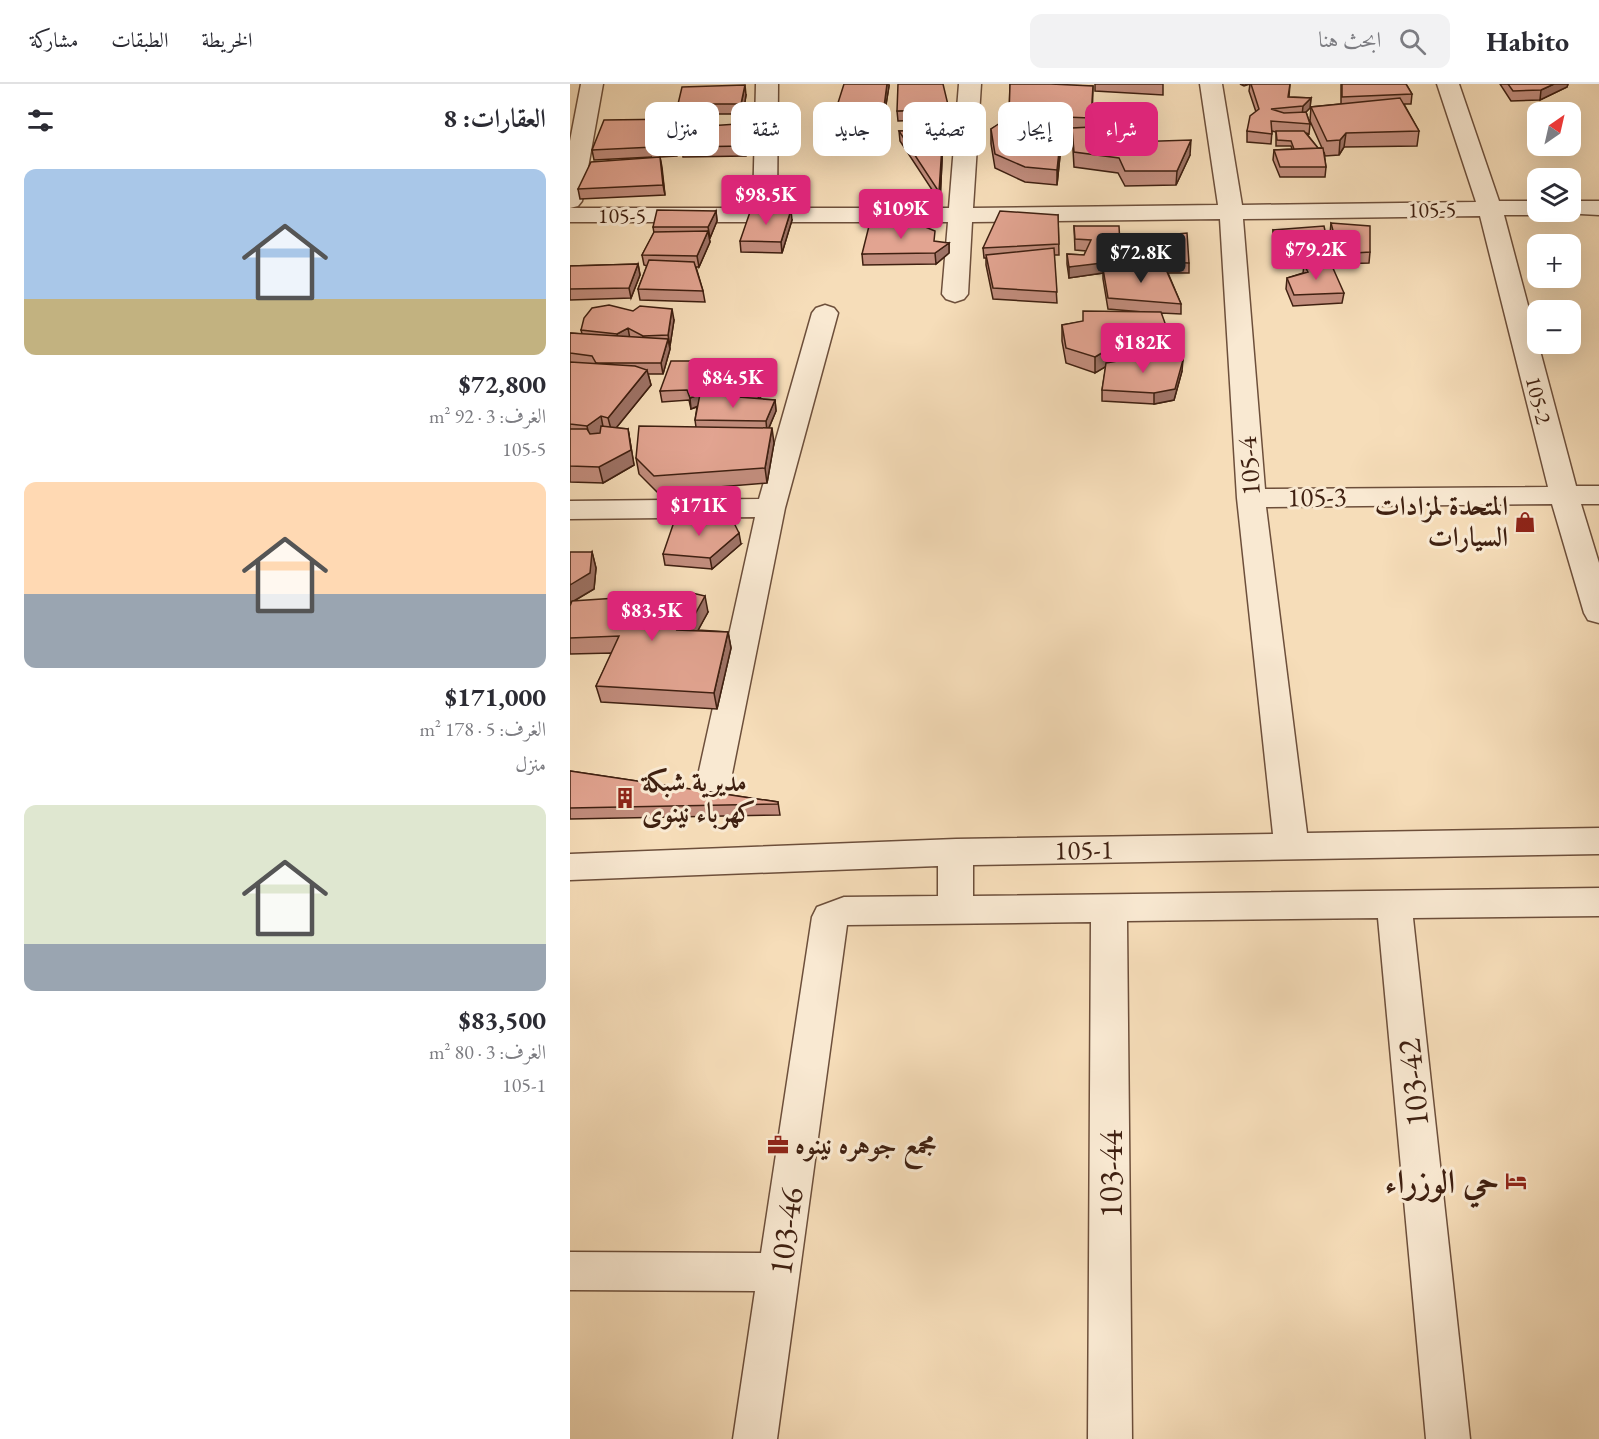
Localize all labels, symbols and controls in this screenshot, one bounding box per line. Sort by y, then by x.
search box [1030,14,1450,68]
text: Habito [1486,23,1569,59]
text: ابحث هنا [1318,25,1381,54]
icon: search [1396,25,1429,58]
text: مشاركة [30,26,78,53]
text: الطبقات [111,26,168,53]
text: الخريطة [201,26,253,53]
text: العقارات: 8 [443,101,546,135]
chip: منزل [645,102,719,156]
chip: شقة [731,102,801,156]
chip: جديد [813,102,891,156]
chip: تصفية [903,102,986,156]
chip: إيجار [998,102,1073,156]
chip: شراء [1085,102,1158,156]
north arrow [1527,102,1581,156]
map controls [1527,102,1581,354]
icon: filters [24,104,57,137]
button: layers [1527,168,1581,222]
pin: $98.5K [717,175,815,226]
text: $98.5K [735,181,797,207]
pin: $109K [859,189,943,240]
text: $109K [873,195,929,221]
street label: 105-5 [1408,195,1456,224]
street label: 105-5 [598,201,646,230]
icon: home [231,208,339,316]
pin: $79.2K [1267,230,1365,281]
pin: $72.8K [1092,233,1190,284]
button: + [1527,234,1581,288]
text: $79.2K [1285,236,1347,262]
text: $72.8K [1110,239,1172,265]
button: − [1527,300,1581,354]
pin: $182K [1101,323,1185,374]
text: $182K [1115,329,1171,355]
pin: $84.5K [684,358,782,409]
text: $84.5K [702,364,764,390]
text: $72,800 [459,367,546,401]
street label: 105-2 [1519,373,1559,427]
text: الغرف: 3 · 92 m² [429,403,546,429]
street label: 105-4 [1229,434,1268,497]
text: 105-5 [502,436,546,462]
street label: 105-3 [1287,478,1347,515]
pin: $171K [657,486,741,537]
place label: المتحدة لمزادات السيارات [1375,488,1508,554]
text: $171K [671,492,727,518]
shop icon: المتحدة لمزادات السيارات [1513,510,1537,534]
icon: home [231,521,339,629]
pin: $83.5K [603,591,701,642]
text: $83.5K [621,597,683,623]
text: $171,000 [445,680,546,714]
text: الغرف: 5 · 178 m² [419,716,546,742]
text: منزل [515,751,546,777]
place label: مديرية شبكة كهرباء نينوى [640,764,755,830]
building icon: مديرية شبكة كهرباء نينوى [613,786,637,810]
street label: 105-1 [1054,831,1114,868]
icon: home [231,844,339,952]
text: $83,500 [459,1003,546,1037]
street label: 103-42 [1386,1037,1438,1129]
text: الغرف: 3 · 80 m² [429,1039,546,1065]
text: 105-1 [502,1072,546,1098]
place label: مجمع جوهره نينوه [795,1127,936,1170]
street label: 103-44 [1089,1130,1132,1218]
office icon: مجمع جوهره نينوه [766,1133,790,1157]
place label: حي الوزراء [1385,1160,1499,1209]
hotel icon: حي الوزراء [1504,1169,1528,1193]
street label: 103-46 [758,1184,813,1278]

